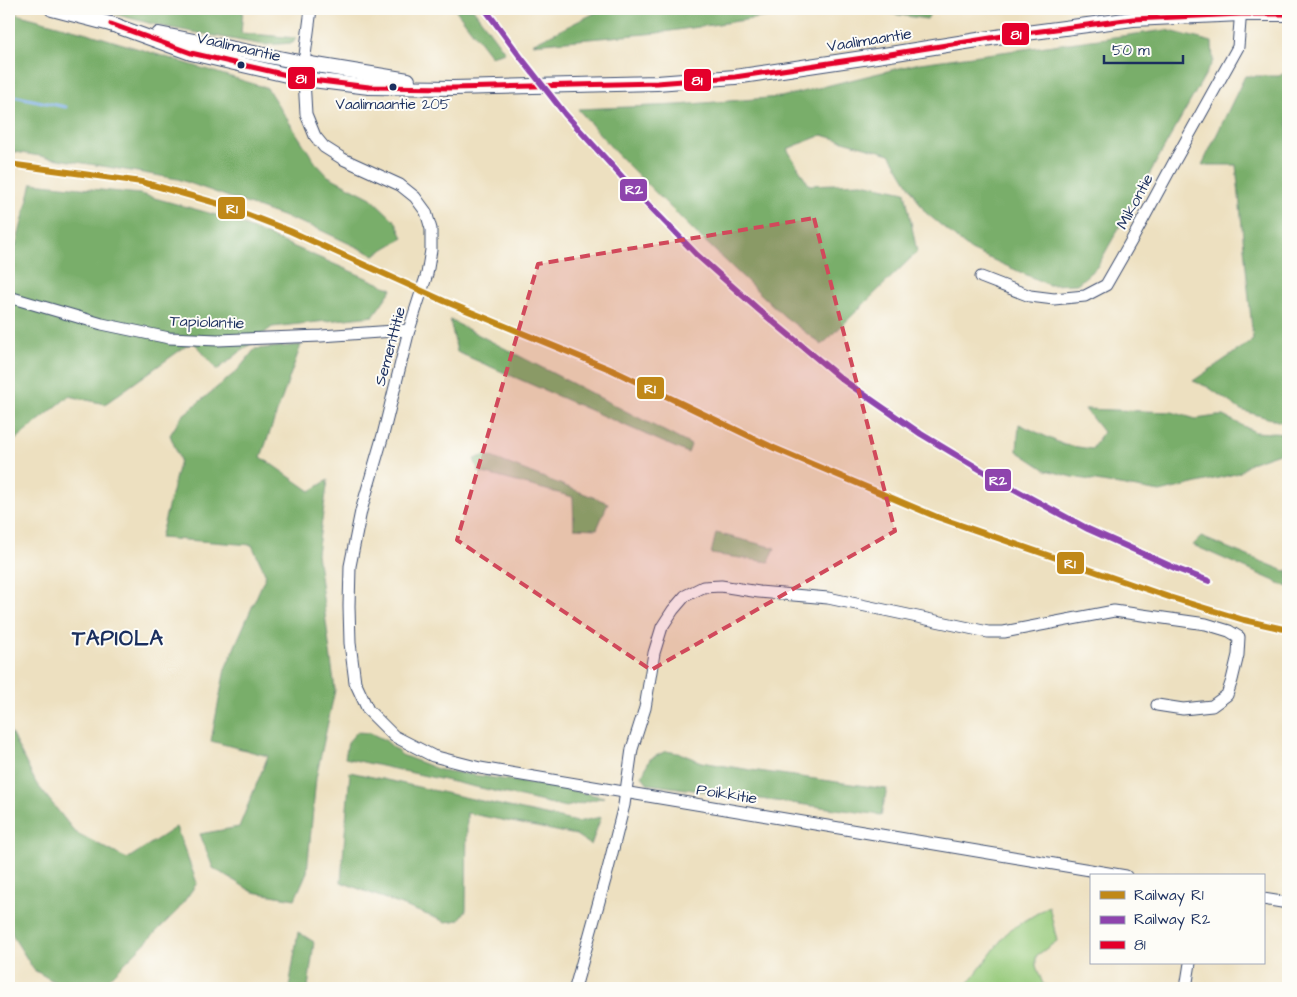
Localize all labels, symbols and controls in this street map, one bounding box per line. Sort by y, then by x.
street label: Vaalimaantie [825,22,913,58]
line badge: 81 [1001,22,1030,46]
text: 81 [1011,25,1022,45]
street label: Vaalimaantie [195,27,283,67]
scale bar [1104,32,1183,64]
text: 50 m [1112,40,1150,61]
unlabelled marker [236,60,246,70]
line badge: 81 [287,66,316,90]
line badge: 81 [683,68,712,92]
text: 81 [296,69,307,89]
text: 81 [692,71,703,91]
marker: Vaalimaantie 205 [388,82,398,92]
place label: Vaalimaantie 205 [336,94,451,115]
street label: Mikontie [1111,169,1159,233]
line badge: R2 [619,178,648,202]
text: R2 [625,180,644,200]
line badge: R1 [217,196,246,220]
text: R1 [226,199,238,219]
street label: Sementtitie [369,304,411,388]
street label: Tapiolantie [169,310,245,334]
line badge: R1 [636,376,665,400]
text: R1 [644,379,656,399]
line badge: R2 [984,468,1012,492]
text: R2 [989,471,1008,491]
line badge: R1 [1056,551,1085,575]
text: R1 [1064,554,1076,574]
district label: TAPIOLA [71,624,164,653]
street label: Poikkitie [695,778,759,810]
legend [1090,874,1264,964]
text: Railway R1 [1134,885,1204,907]
text: Railway R2 [1134,909,1211,931]
text: 81 [1134,935,1146,956]

